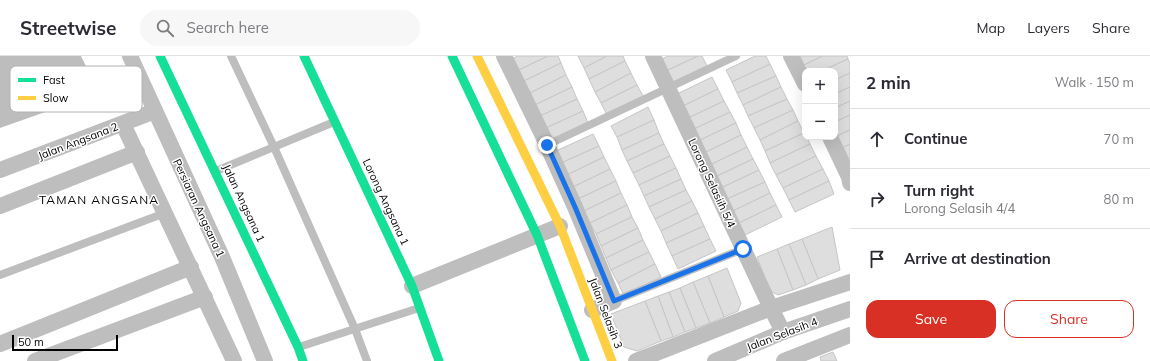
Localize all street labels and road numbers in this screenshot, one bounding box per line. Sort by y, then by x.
street label: Jalan Angsana 2 [36,119,120,163]
street label: Lorong Selasiih 5/4 [685,136,739,230]
street label: Lorong Angsana 1 [360,156,412,248]
street label: Persiaran Angsana 1 [170,157,228,259]
street label: Jalan Angsana 1 [220,162,268,244]
street label: Jalan Selasih 3 [586,276,626,350]
street label: Jalan Selasih 4 [745,314,820,354]

